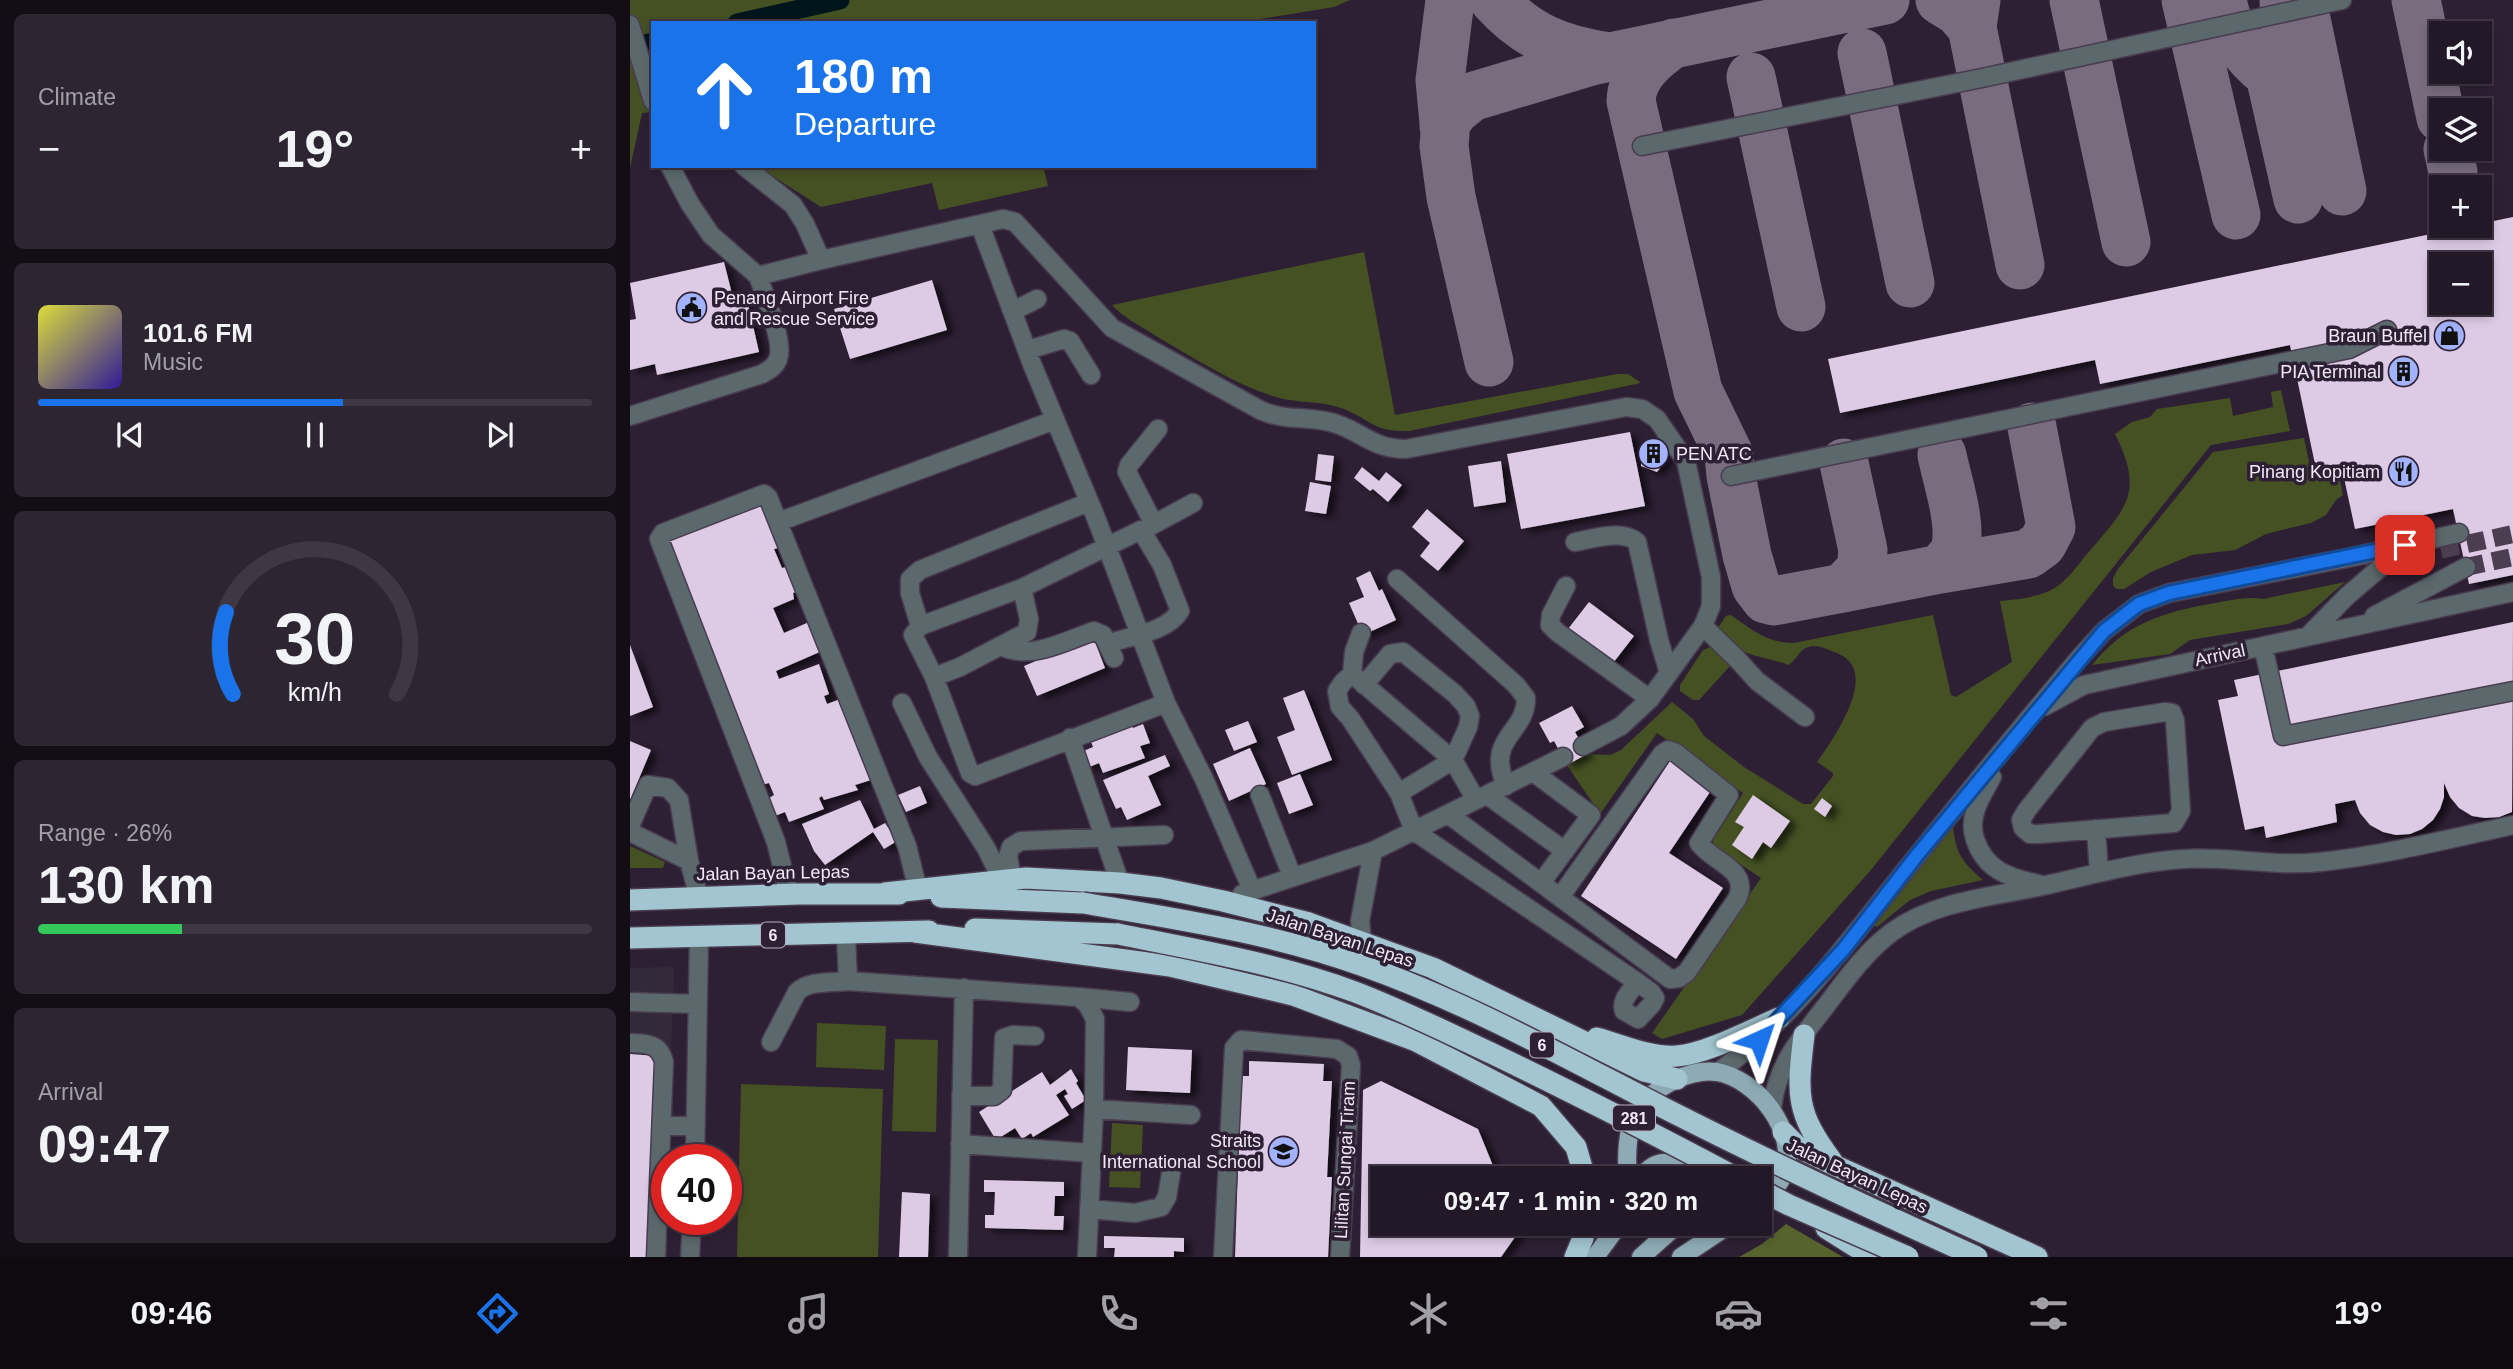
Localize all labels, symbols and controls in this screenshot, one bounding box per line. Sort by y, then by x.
map controls [2429,21,2492,315]
button: sound [2429,21,2492,84]
icon: ahead [679,49,770,140]
text: 180 m [794,49,933,103]
text: Climate [38,84,116,110]
button: layers [2429,98,2492,161]
text: Departure [794,106,936,142]
text: 19° [276,120,354,178]
text: − [38,128,60,170]
text: + [570,128,592,170]
button: + [2429,175,2492,238]
button: − [2429,252,2492,315]
place label: Penang Airport Fire and Rescue Service [714,288,875,329]
public building icon: Penang Airport Fire and Rescue Service [674,291,708,325]
text: 101.6 FM [143,318,253,348]
shop icon: Braun Buffel [2433,319,2467,353]
place label: Braun Buffel [2328,326,2427,346]
text: Music [143,349,203,375]
building icon: PIA Terminal [2387,355,2421,389]
place label: PIA Terminal [2280,362,2381,382]
icon: previous [111,416,149,454]
icon: pause [296,416,334,454]
icon: next [481,416,519,454]
building icon: PEN ATC [1636,437,1670,471]
place label: PEN ATC [1676,444,1752,464]
restaurant icon: Pinang Kopitiam [2386,455,2420,489]
place label: Pinang Kopitiam [2249,462,2380,482]
pin [2375,515,2435,575]
icon: arrive [2386,526,2424,564]
text: 30 [275,599,355,680]
street label: Arrival [2193,640,2247,670]
text: km/h [288,678,342,706]
text: Range · 26% [38,820,172,846]
text: 130 km [38,856,214,914]
street label: Jalan Bayan Lepas [696,862,850,884]
street label: Jalan Bayan Lepas [1264,905,1416,971]
road number: 6 [761,923,785,948]
position arrow [1722,1003,1796,1077]
road number: 6 [1530,1032,1554,1058]
text: Arrival [38,1079,103,1105]
street label: Lilitan Sungai Tiram [1331,1081,1359,1239]
road number: 281 [1613,1106,1655,1130]
text: 09:47 [38,1115,171,1173]
place label: Straits International School [1102,1131,1261,1172]
school or university icon: Straits International School [1267,1134,1301,1168]
street label: Jalan Bayan Lepas [1783,1135,1931,1217]
speed limit sign: 40 [651,1144,742,1235]
text: 09:47 · 1 min · 320 m [1444,1186,1698,1216]
icon: directions [473,1289,522,1338]
icon: music [784,1289,833,1338]
icon: phone [1094,1289,1143,1338]
icon: climate [1404,1289,1453,1338]
icon: car [1714,1289,1763,1338]
icon: filters [2024,1289,2073,1338]
text: 09:46 [131,1295,212,1331]
text: 19° [2334,1295,2382,1331]

